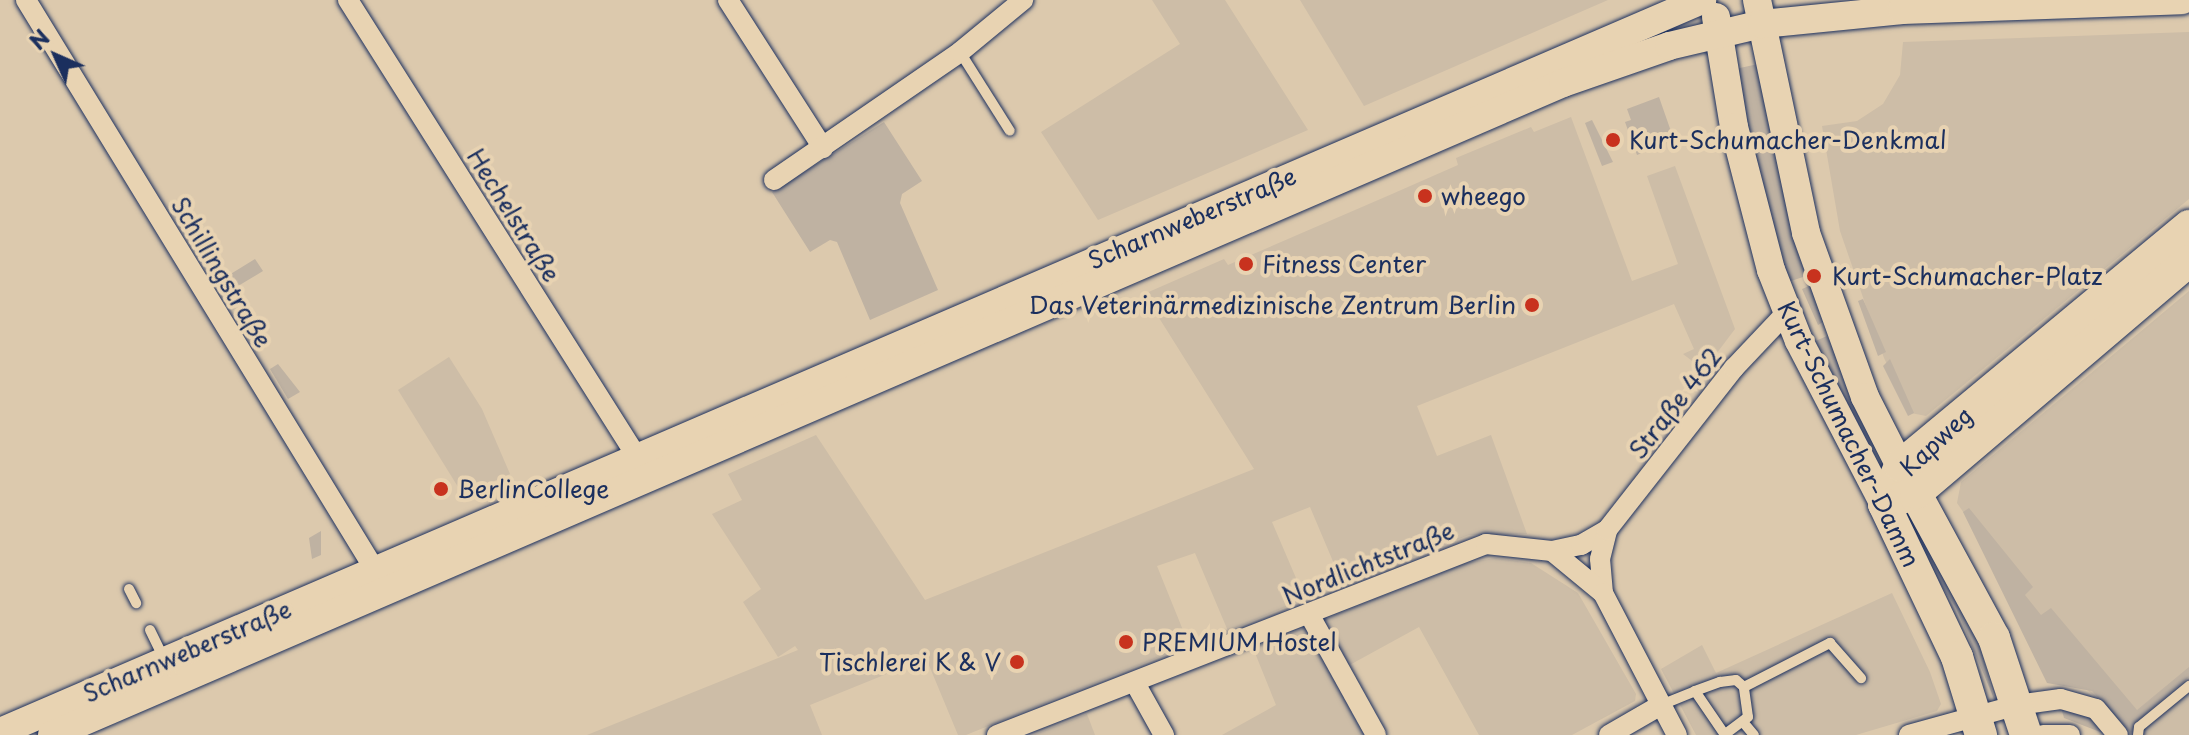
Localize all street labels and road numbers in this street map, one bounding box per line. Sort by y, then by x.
street label: Hechelstraße [462,143,566,287]
street label: Scharnweberstraße [1084,161,1300,275]
street label: Schillingstraße [166,192,278,352]
street label: Kurt-Schumacher-Damm [1772,296,1926,572]
street label: Straße 462 [1622,341,1728,465]
street label: Kapweg [1894,400,1978,482]
street label: Nordlichtstraße [1278,515,1458,611]
street label: Scharnweberstraße [79,594,295,708]

